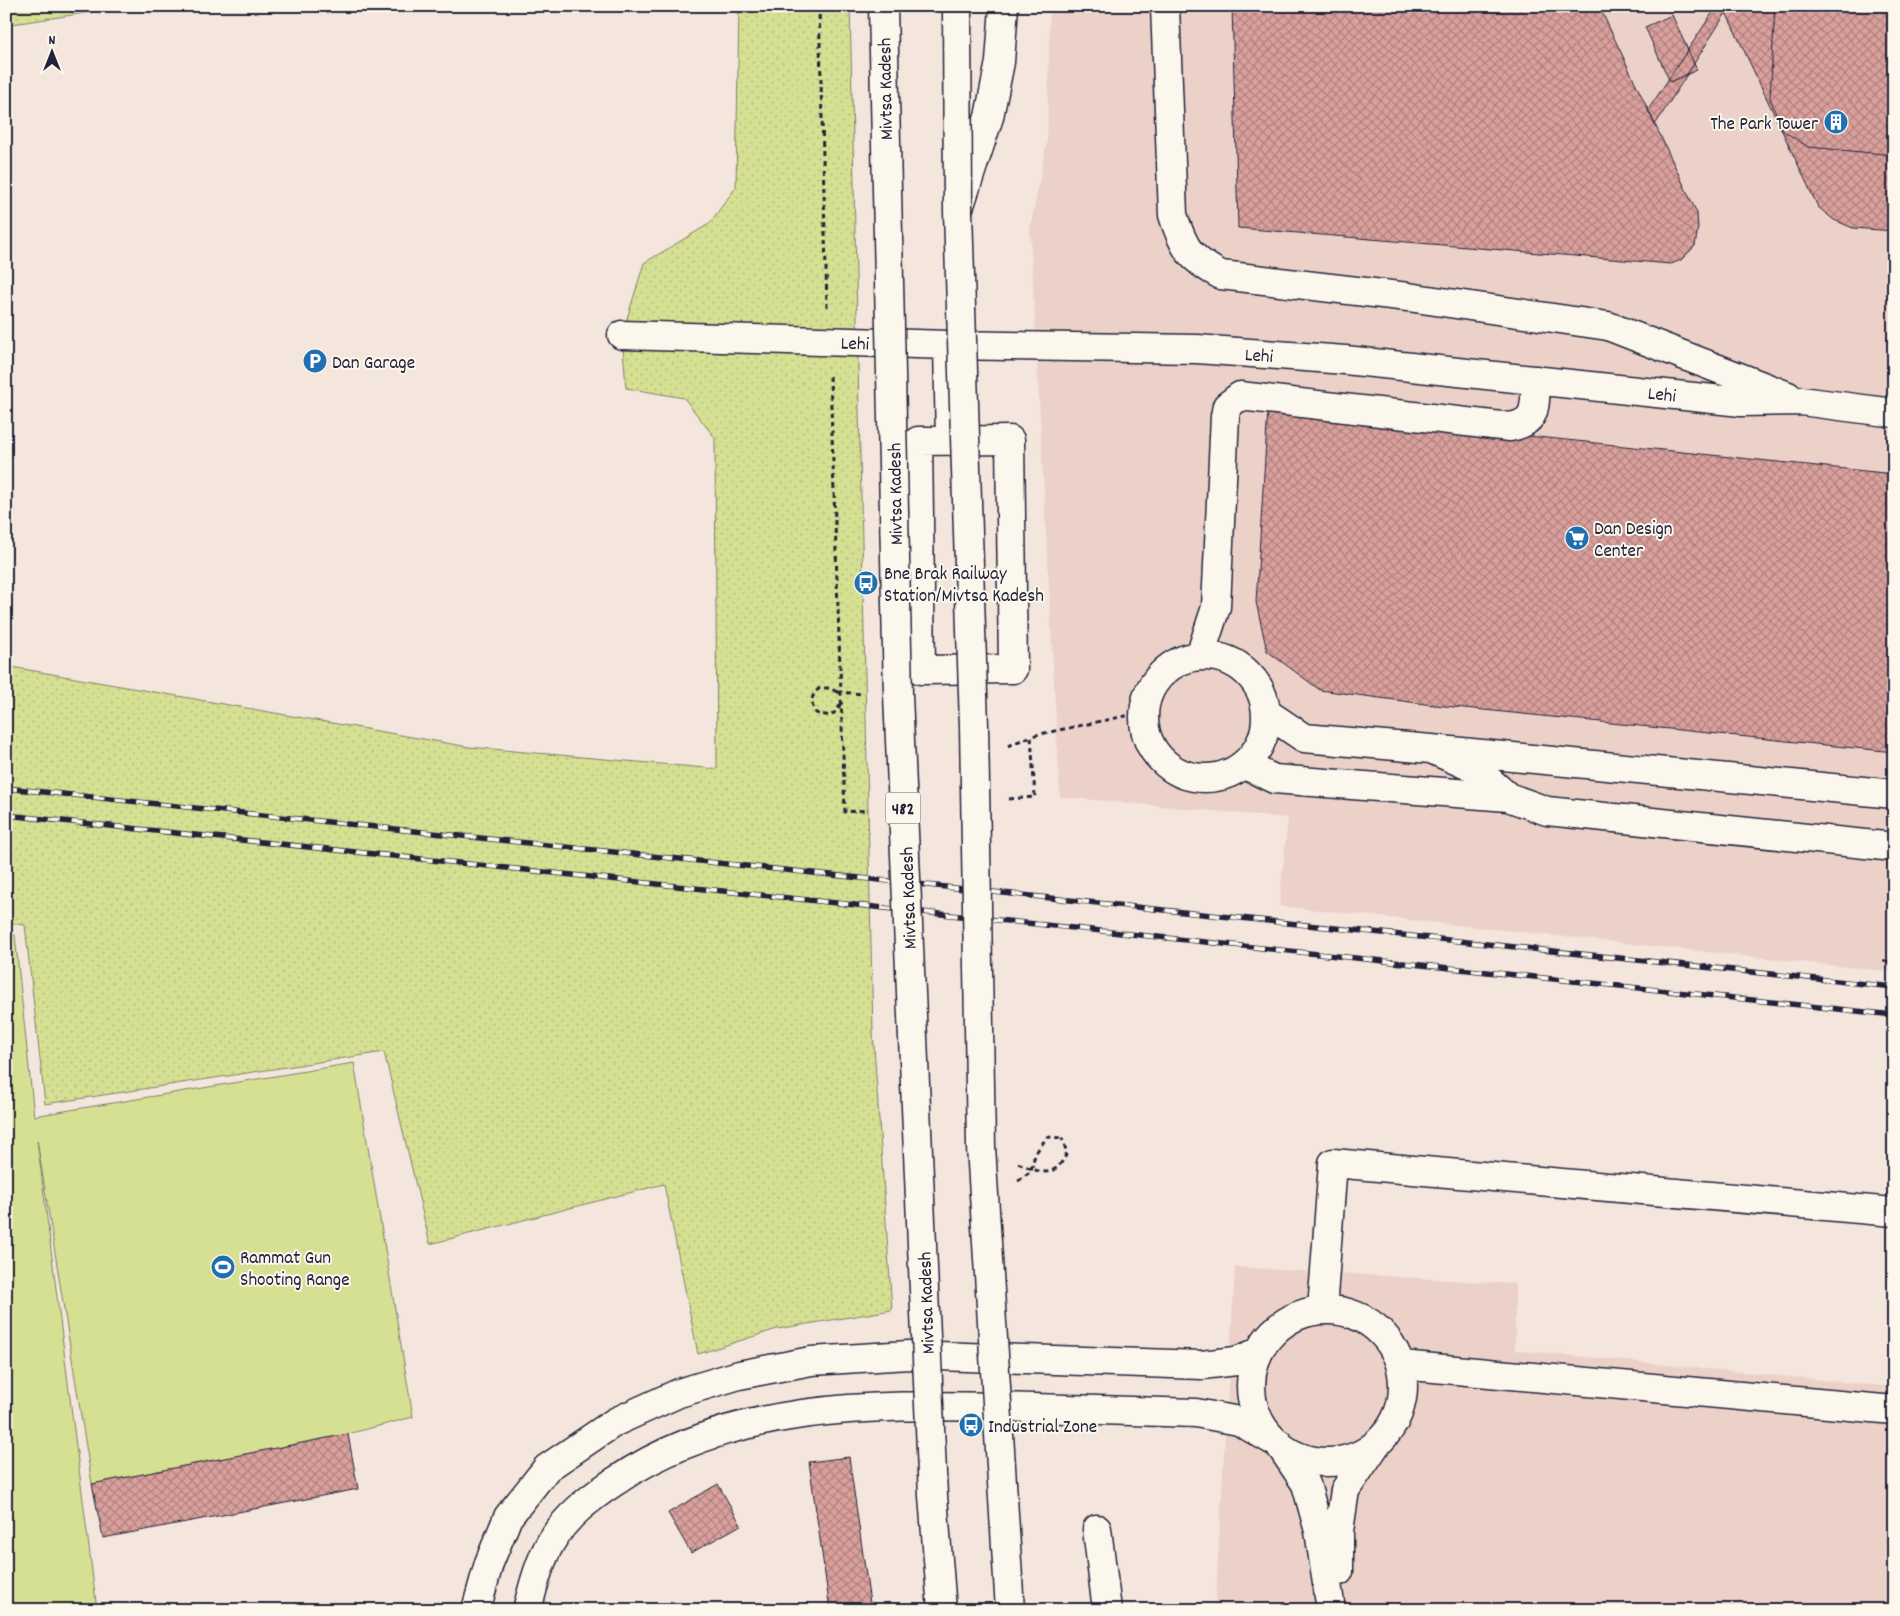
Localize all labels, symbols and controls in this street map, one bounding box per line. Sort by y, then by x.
north arrow [28,28,78,78]
text: N [49,31,56,51]
street label: Mivtsa Kadesh [873,37,902,140]
building icon: The Park Tower [1823,109,1849,135]
place label: The Park Tower [1710,112,1818,139]
street label: Lehi [840,332,870,360]
street label: Lehi [1244,343,1274,372]
parking icon: Dan Garage [302,348,328,374]
place label: Dan Garage [332,351,415,378]
street label: Lehi [1646,382,1678,411]
street label: Mivtsa Kadesh [883,442,912,545]
place label: Dan Design Center [1594,517,1673,566]
supermarket icon: Dan Design Center [1564,525,1590,551]
place label: Bne Brak Railway Station/Mivtsa Kadesh [884,562,1044,611]
bus stop icon: Bne Brak Railway Station/Mivtsa Kadesh [853,570,879,596]
road number: 482 [886,792,920,824]
street label: Mivtsa Kadesh [895,846,926,950]
place label: Rammat Gun Shooting Range [240,1246,350,1295]
street label: Mivtsa Kadesh [913,1251,944,1355]
sports icon: Rammat Gun Shooting Range [210,1254,236,1280]
bus stop icon: Industrial Zone [958,1412,984,1438]
place label: Industrial Zone [988,1415,1097,1442]

